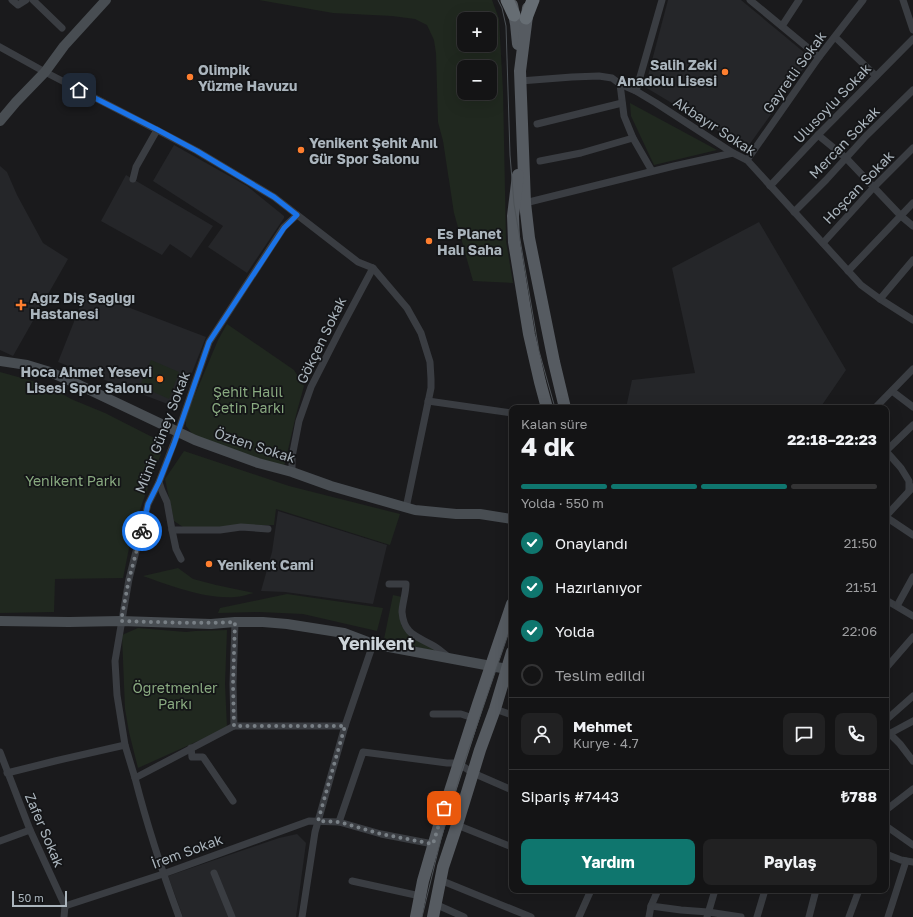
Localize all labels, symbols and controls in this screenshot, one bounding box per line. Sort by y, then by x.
map controls [457,12,497,100]
button: + [457,12,497,52]
street label: Gayretli Sokak [759,28,829,116]
place label: Salih Zeki Anadolu Lisesi [617,56,717,89]
button: − [457,60,497,100]
street label: Ulusoylu Sokak [790,60,874,146]
place label: Olimpik Yüzme Havuzu [198,61,297,94]
marker: Salih Zeki Anadolu Lisesi [720,67,730,77]
marker: Olimpik Yüzme Havuzu [185,72,195,82]
pin [62,73,96,107]
icon: home [68,79,90,101]
street label: Akbayır Sokak [671,93,760,159]
street label: Mercan Sokak [805,102,883,182]
place label: Yenikent Şehit Anıl Gür Spor Salonu [309,134,438,167]
marker: Yenikent Şehit Anıl Gür Spor Salonu [296,145,306,155]
street label: Hoşcan Sokak [819,147,897,227]
place label: Es Planet Halı Saha [437,225,502,258]
marker: Es Planet Halı Saha [424,236,434,246]
place label: Ağız Diş Sağlığı Hastanesi [30,289,135,322]
street label: Gökçen Sokak [293,294,349,386]
marker: Ağız Diş Sağlığı Hastanesi [15,299,27,311]
place label: Hoca Ahmet Yesevi Lisesi Spor Salonu [20,363,152,396]
street label: Münir Güney Sokak [131,369,193,495]
marker: Hoca Ahmet Yesevi Lisesi Spor Salonu [155,374,165,384]
park label: Şehit Halil Çetin Parkı [211,383,285,416]
text: Kalan süre [521,416,587,432]
street label: Özten Sokak [212,424,298,466]
text: 22:18–22:23 [787,430,877,448]
text: 4 dk [521,431,575,462]
park label: Yenikent Parkı [25,472,121,489]
text: Yolda · 550 m [521,495,604,511]
courier [122,511,162,551]
icon: bike [131,520,153,542]
icon: check [521,532,543,554]
text: Onaylandı [555,534,628,552]
text: 21:50 [844,535,877,551]
place label: Yenikent Cami [217,556,314,573]
marker: Yenikent Cami [204,559,214,569]
icon: check [521,576,543,598]
text: Hazırlanıyor [555,578,642,596]
text: 21:51 [845,579,877,595]
icon: check [521,620,543,642]
text: Yolda [555,622,595,640]
text: 22:06 [842,623,877,639]
district label: Yenikent [338,632,414,654]
text: Teslim edildi [555,666,645,684]
park label: Öğretmenler Parkı [132,679,218,712]
button: person [521,713,563,755]
button: chat [783,713,825,755]
button: phone [835,713,877,755]
text: Mehmet [573,717,632,735]
text: Kurye · 4.7 [573,735,639,751]
text: Sipariş #7443 [521,787,619,805]
text: ₺788 [841,787,877,805]
street label: Zafer Sokak [22,790,68,870]
pin [427,791,461,825]
icon: bag [433,797,455,819]
street label: İrem Sokak [149,830,225,872]
button: Yardım [521,839,695,885]
button: Paylaş [703,839,877,885]
scale bar [12,889,67,908]
text: 50 m [18,891,44,904]

